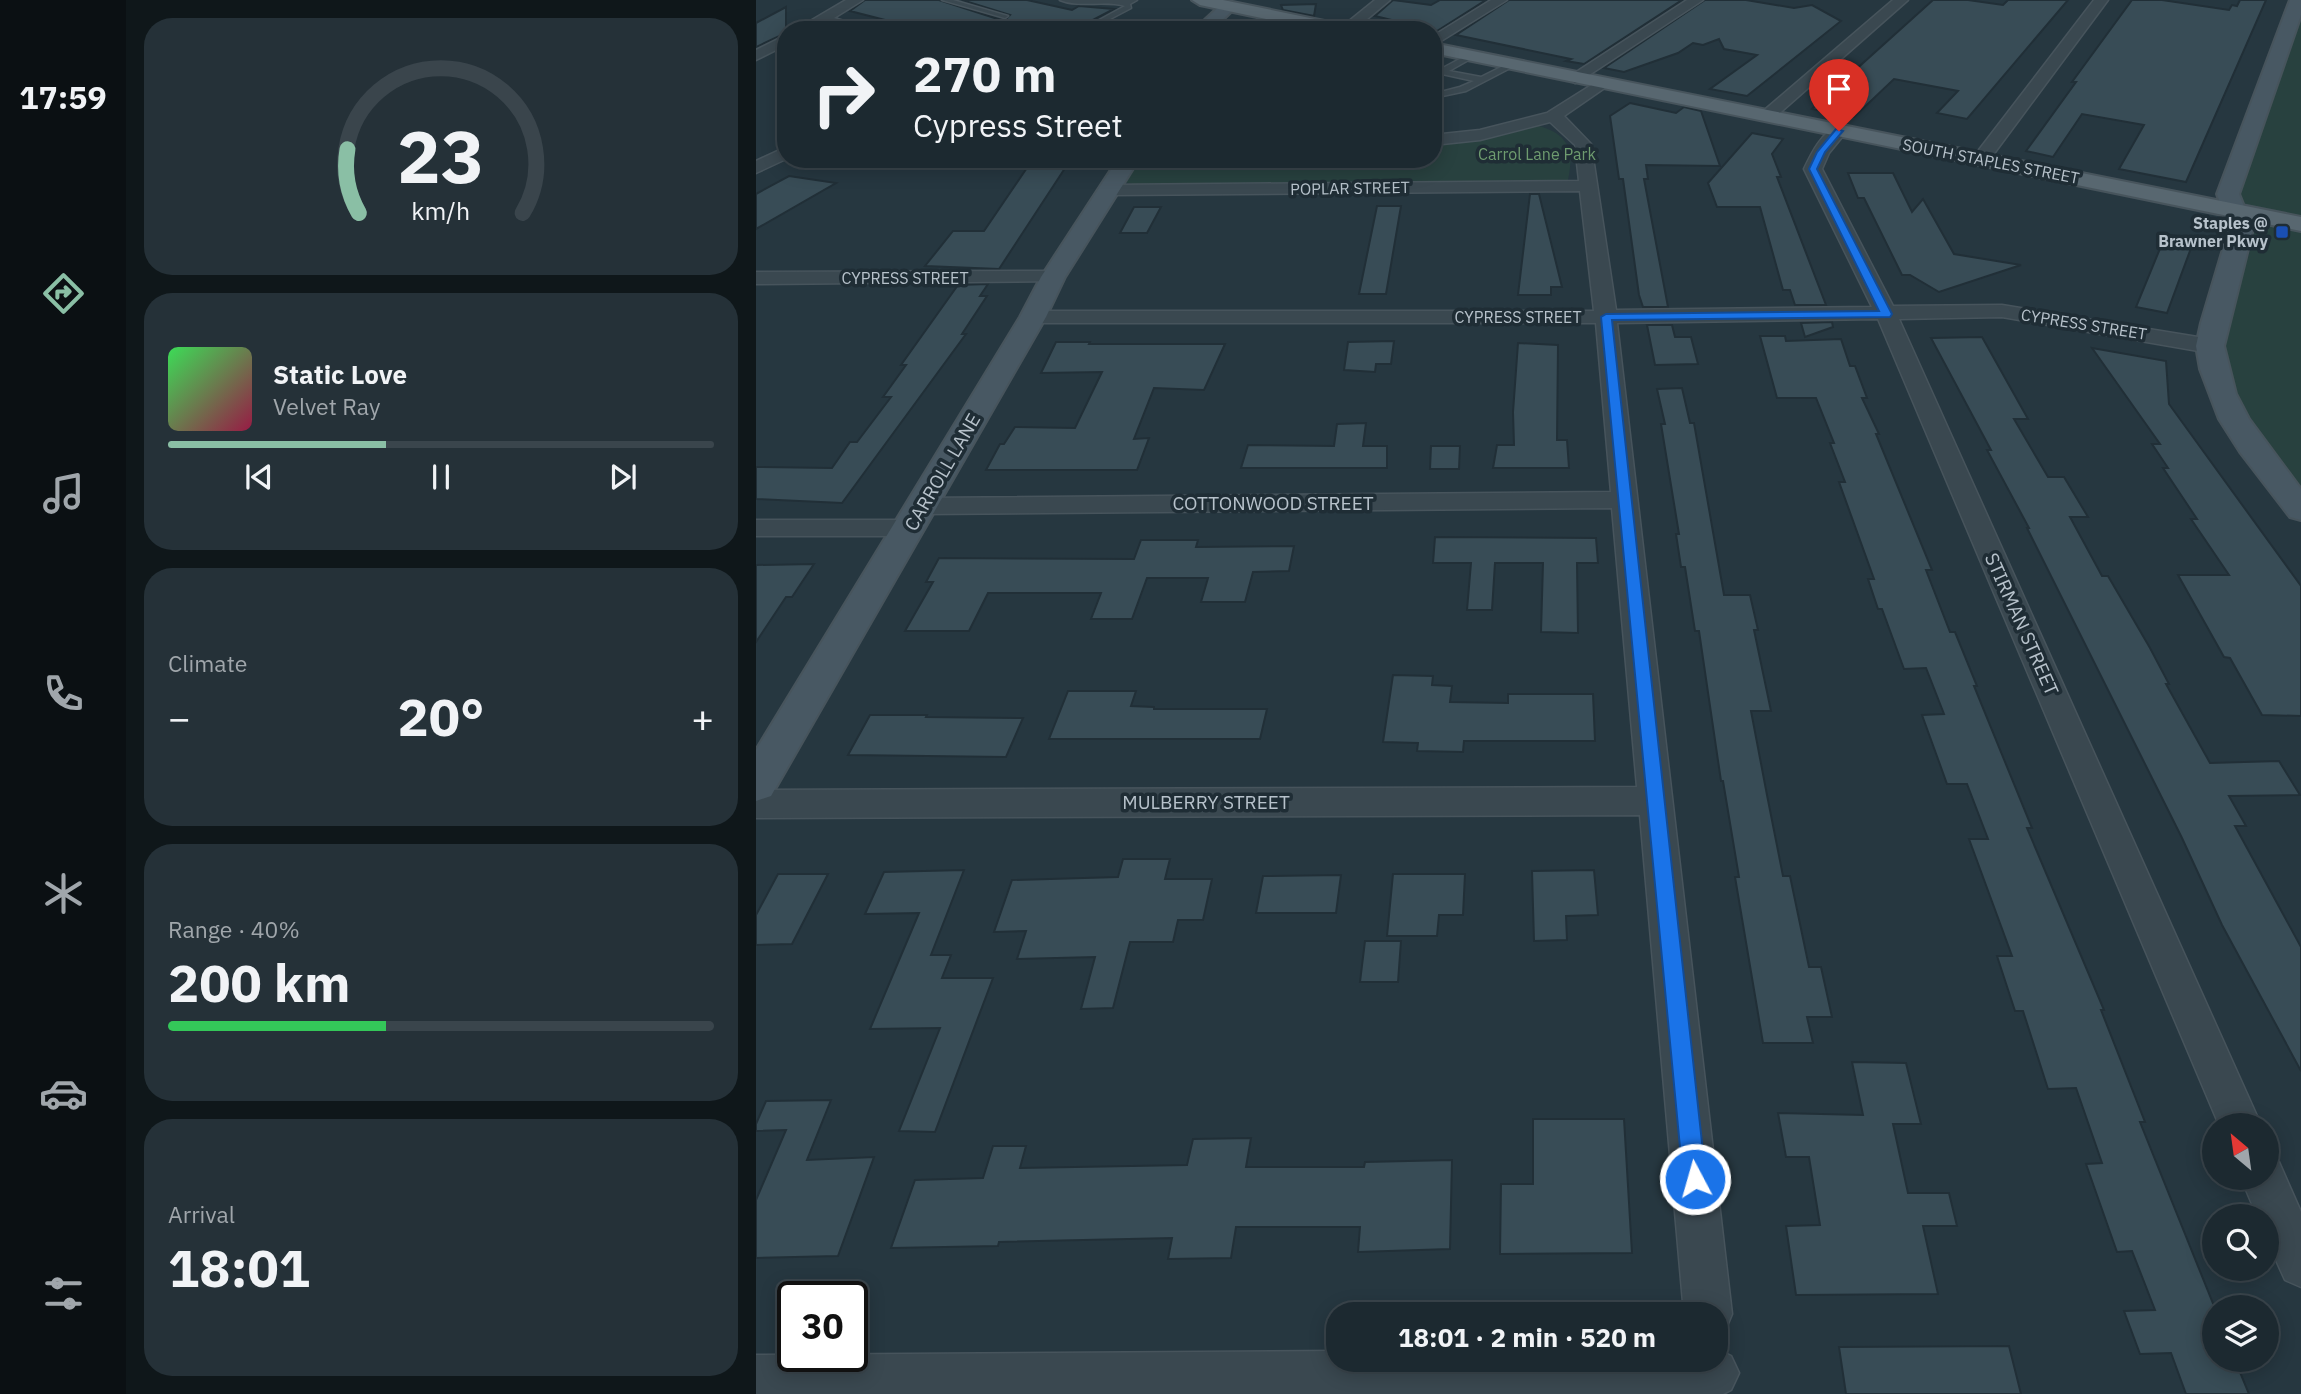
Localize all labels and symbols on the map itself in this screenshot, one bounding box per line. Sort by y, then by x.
pin [1809,59,1869,131]
street label: SOUTH STAPLES STREET [1901,134,2081,188]
park label: Carrol Lane Park [1478,144,1596,164]
street label: POPLAR STREET [1290,177,1410,199]
place label: Staples @ Brawner Pkwy [2158,213,2268,251]
marker: Staples @ Brawner Pkwy [2274,224,2290,240]
street label: CYPRESS STREET [841,268,969,288]
street label: CYPRESS STREET [2020,304,2148,344]
street label: CYPRESS STREET [1454,307,1582,327]
street label: CARROLL LANE [899,409,985,535]
street label: COTTONWOOD STREET [1172,491,1374,515]
street label: STIRMAN STREET [1980,549,2064,699]
street label: MULBERRY STREET [1122,790,1290,814]
north arrow [2202,1113,2278,1190]
position arrow [1658,1142,1732,1216]
speed limit sign: 30 [777,1281,868,1372]

